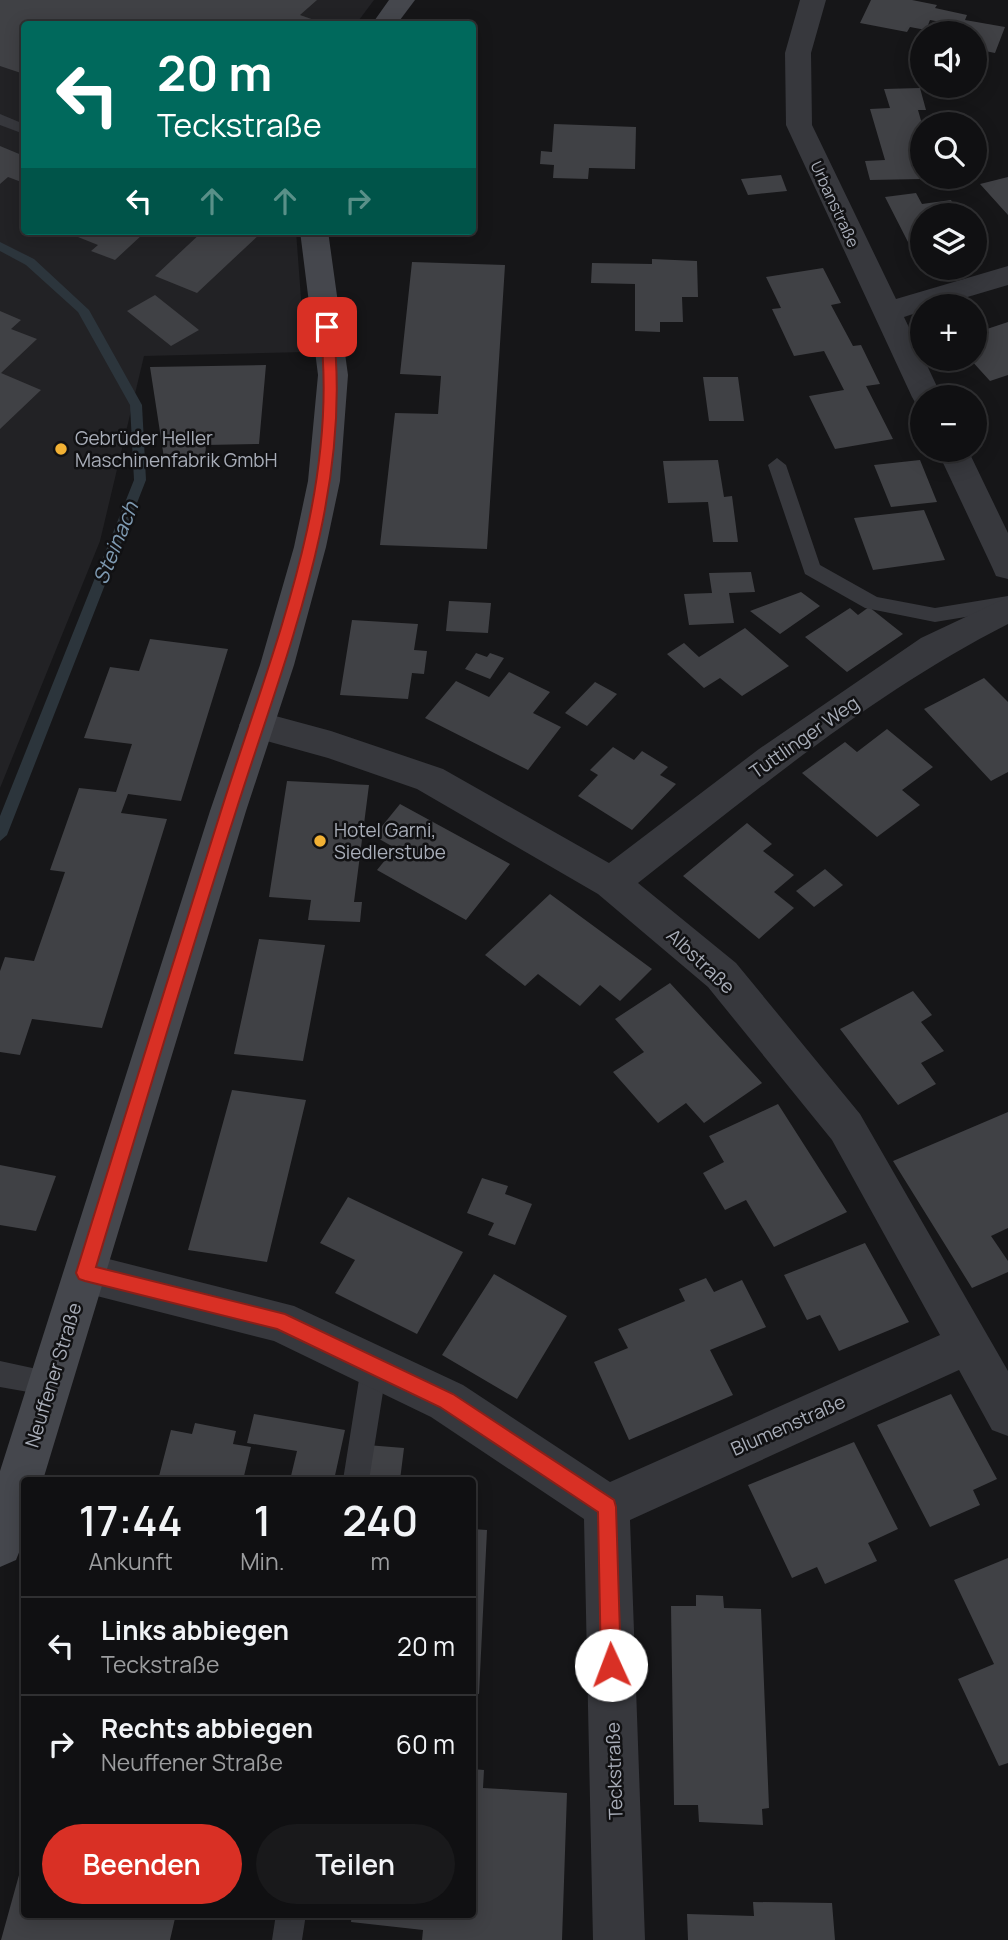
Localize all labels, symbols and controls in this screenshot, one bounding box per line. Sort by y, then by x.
map controls [910,21,987,462]
button: sound [910,21,987,98]
text: 20 m [157,39,272,106]
icon: left [42,49,133,140]
text: Teckstraße [157,103,322,147]
button: search [910,112,987,189]
street label: Urbanstraße [805,157,865,251]
icon: left [120,182,158,220]
icon: ahead [193,182,231,220]
icon: ahead [266,182,304,220]
icon: right [339,182,377,220]
button: layers [910,203,987,280]
button: + [910,294,987,371]
pin [297,297,357,357]
icon: arrive [308,308,346,346]
button: − [910,385,987,462]
place label: Gebrüder Heller Maschinenfabrik GmbH [75,425,278,473]
marker: Gebrüder Heller Maschinenfabrik GmbH [53,441,69,457]
water label: Steinach [86,496,145,588]
street label: Tuttlinger Weg [744,690,864,784]
place label: Hotel Garni, Siedlerstube [334,817,446,865]
marker: Hotel Garni, Siedlerstube [312,833,328,849]
street label: Albstraße [661,923,741,999]
street label: Neuffener Straße [19,1299,87,1451]
street label: Blumenstraße [727,1388,849,1462]
text: 17:44 [79,1491,183,1549]
text: 1 [254,1491,271,1549]
text: 240 [342,1491,418,1549]
text: Ankunft [88,1545,173,1577]
text: Min. [240,1545,284,1577]
text: m [370,1545,390,1577]
text: Links abbiegen [101,1612,289,1648]
icon: left [42,1627,80,1665]
text: 20 m [397,1628,455,1664]
position arrow [574,1628,648,1702]
text: Teckstraße [101,1648,219,1680]
text: Rechts abbiegen [101,1710,313,1746]
street label: Teckstraße [599,1722,629,1820]
icon: right [42,1725,80,1763]
text: 60 m [396,1726,455,1762]
text: Neuffener Straße [101,1746,283,1778]
button: Beenden [42,1824,242,1904]
button: Teilen [256,1824,455,1904]

